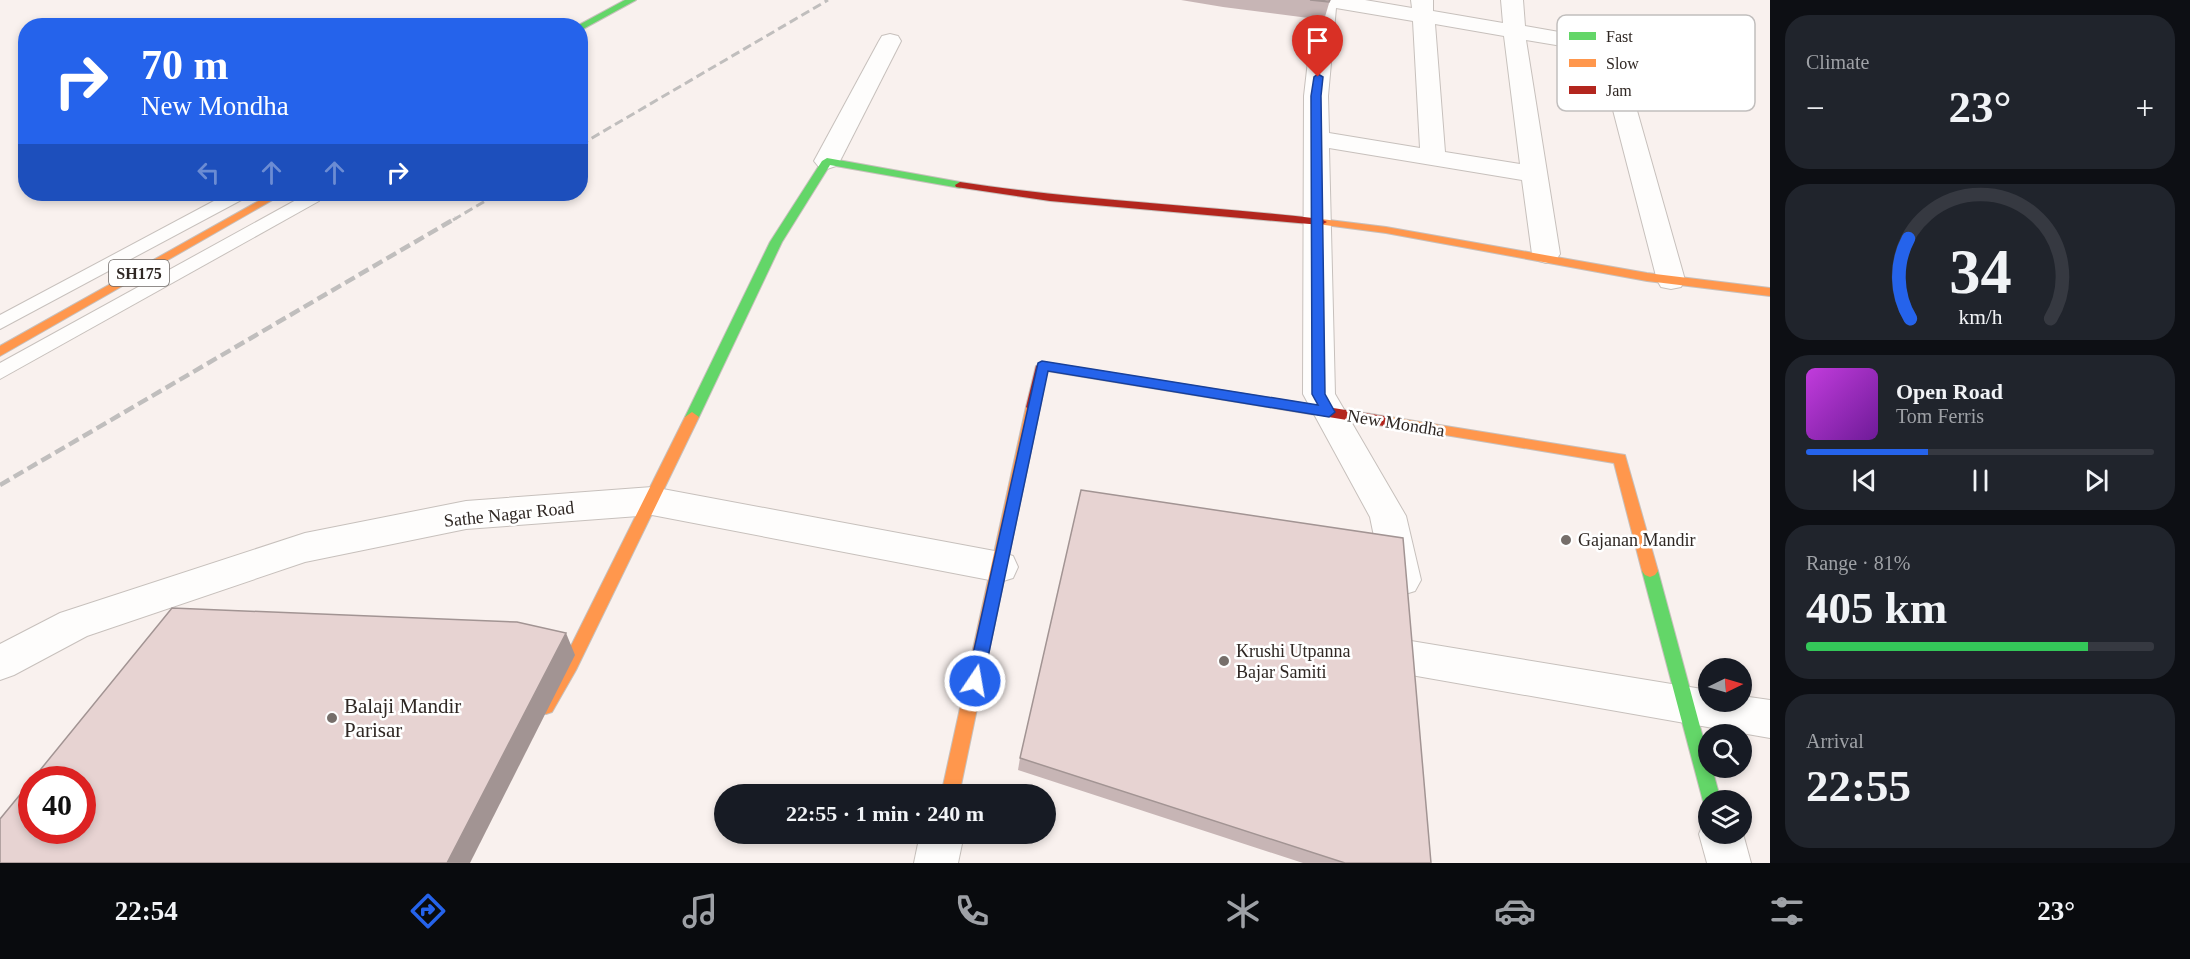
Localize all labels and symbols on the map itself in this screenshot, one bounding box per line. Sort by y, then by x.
pin [1292,15,1343,77]
legend [1557,15,1755,111]
text: Fast [1606,28,1633,45]
text: Slow [1606,55,1639,72]
text: Jam [1606,82,1632,99]
road number: SH175 [109,260,169,286]
street label: New Mondha [1346,405,1446,441]
street label: Sathe Nagar Road [443,497,575,531]
place label: Gajanan Mandir [1578,530,1695,550]
marker: Gajanan Mandir [1559,533,1573,547]
place label: Krushi Utpanna Bajar Samiti [1236,641,1350,682]
position arrow [943,649,1007,713]
marker: Krushi Utpanna Bajar Samiti [1217,654,1231,668]
north arrow [1698,658,1752,712]
place label: Balaji Mandir Parisar [344,694,461,742]
marker: Balaji Mandir Parisar [325,711,339,725]
speed limit sign: 40 [18,766,96,844]

